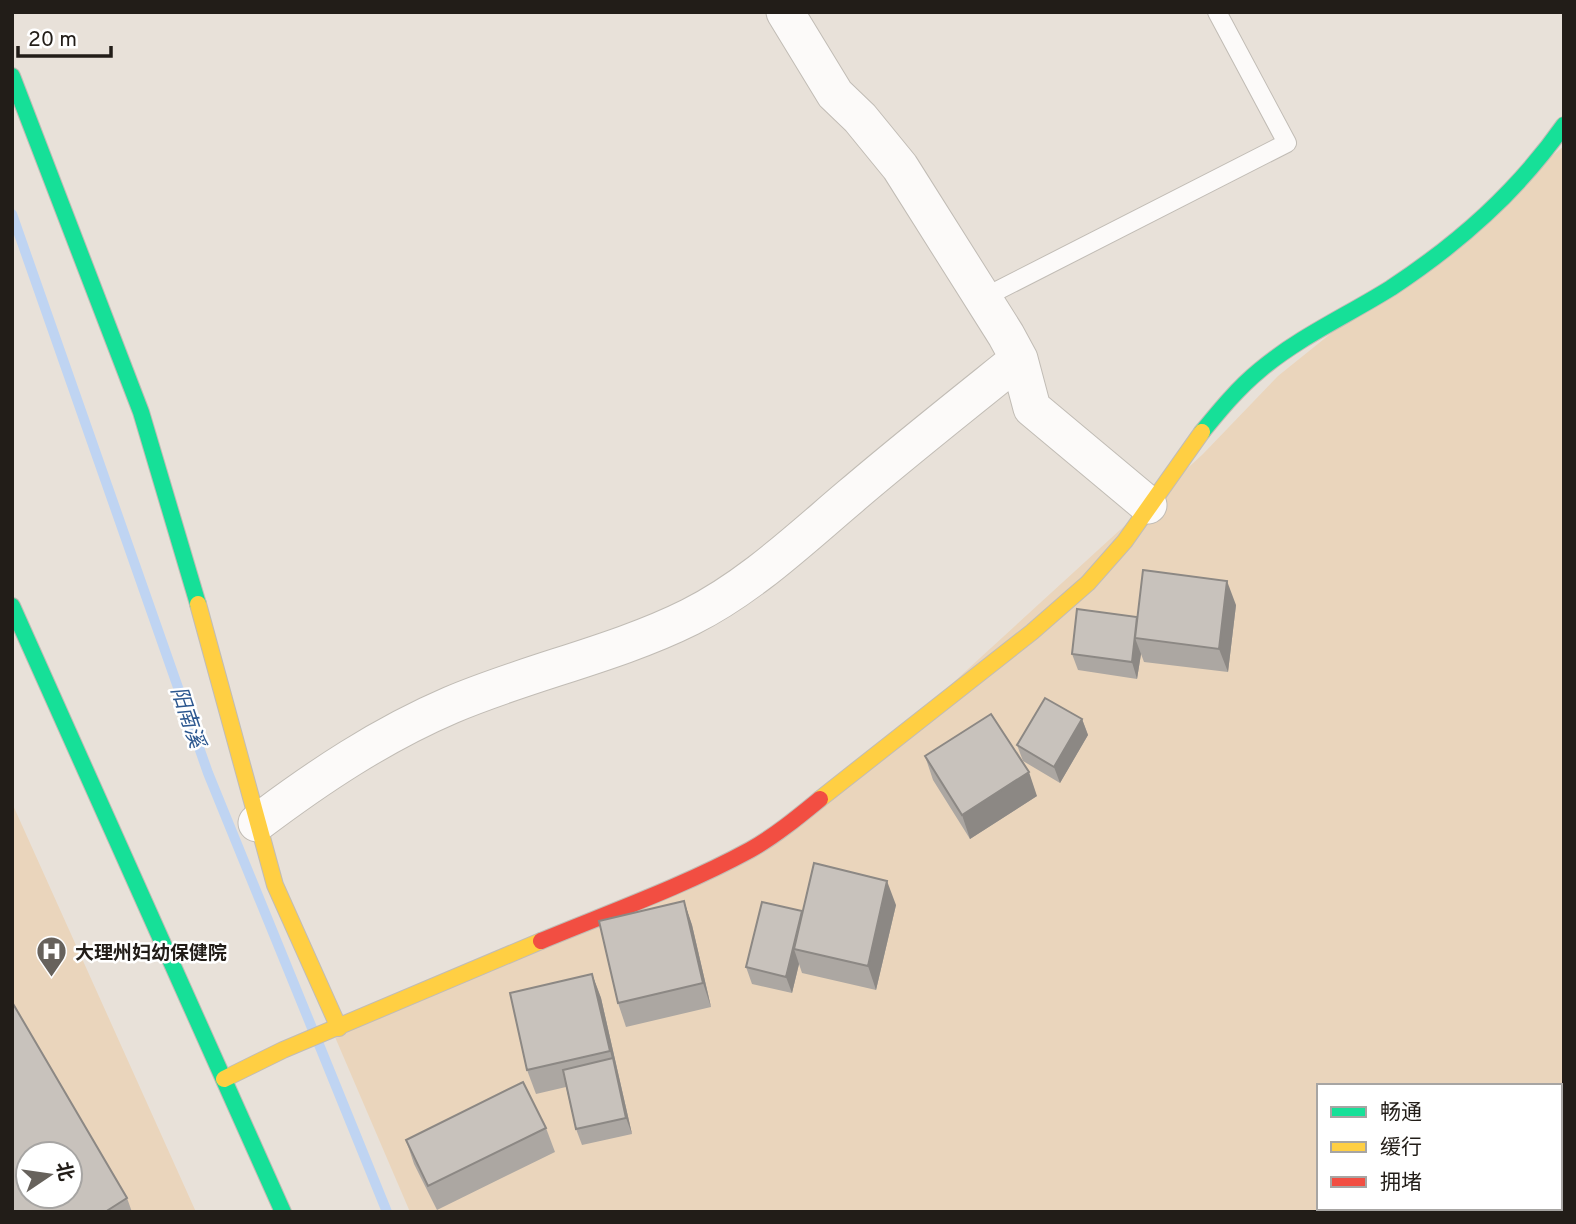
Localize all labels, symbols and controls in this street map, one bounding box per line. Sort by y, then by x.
scale bar [18,14,110,58]
text: 20 m [28,27,77,54]
water label: 阳南溪 [164,683,210,754]
hospital icon: 大理州妇幼保健院 [35,935,69,979]
place label: 大理州妇幼保健院 [75,942,227,966]
legend [1317,1084,1562,1210]
text: 畅通 [1380,1100,1422,1127]
text: 缓行 [1380,1135,1422,1162]
north arrow [14,1140,84,1210]
text: 北 [50,1160,77,1184]
text: 拥堵 [1380,1170,1422,1197]

